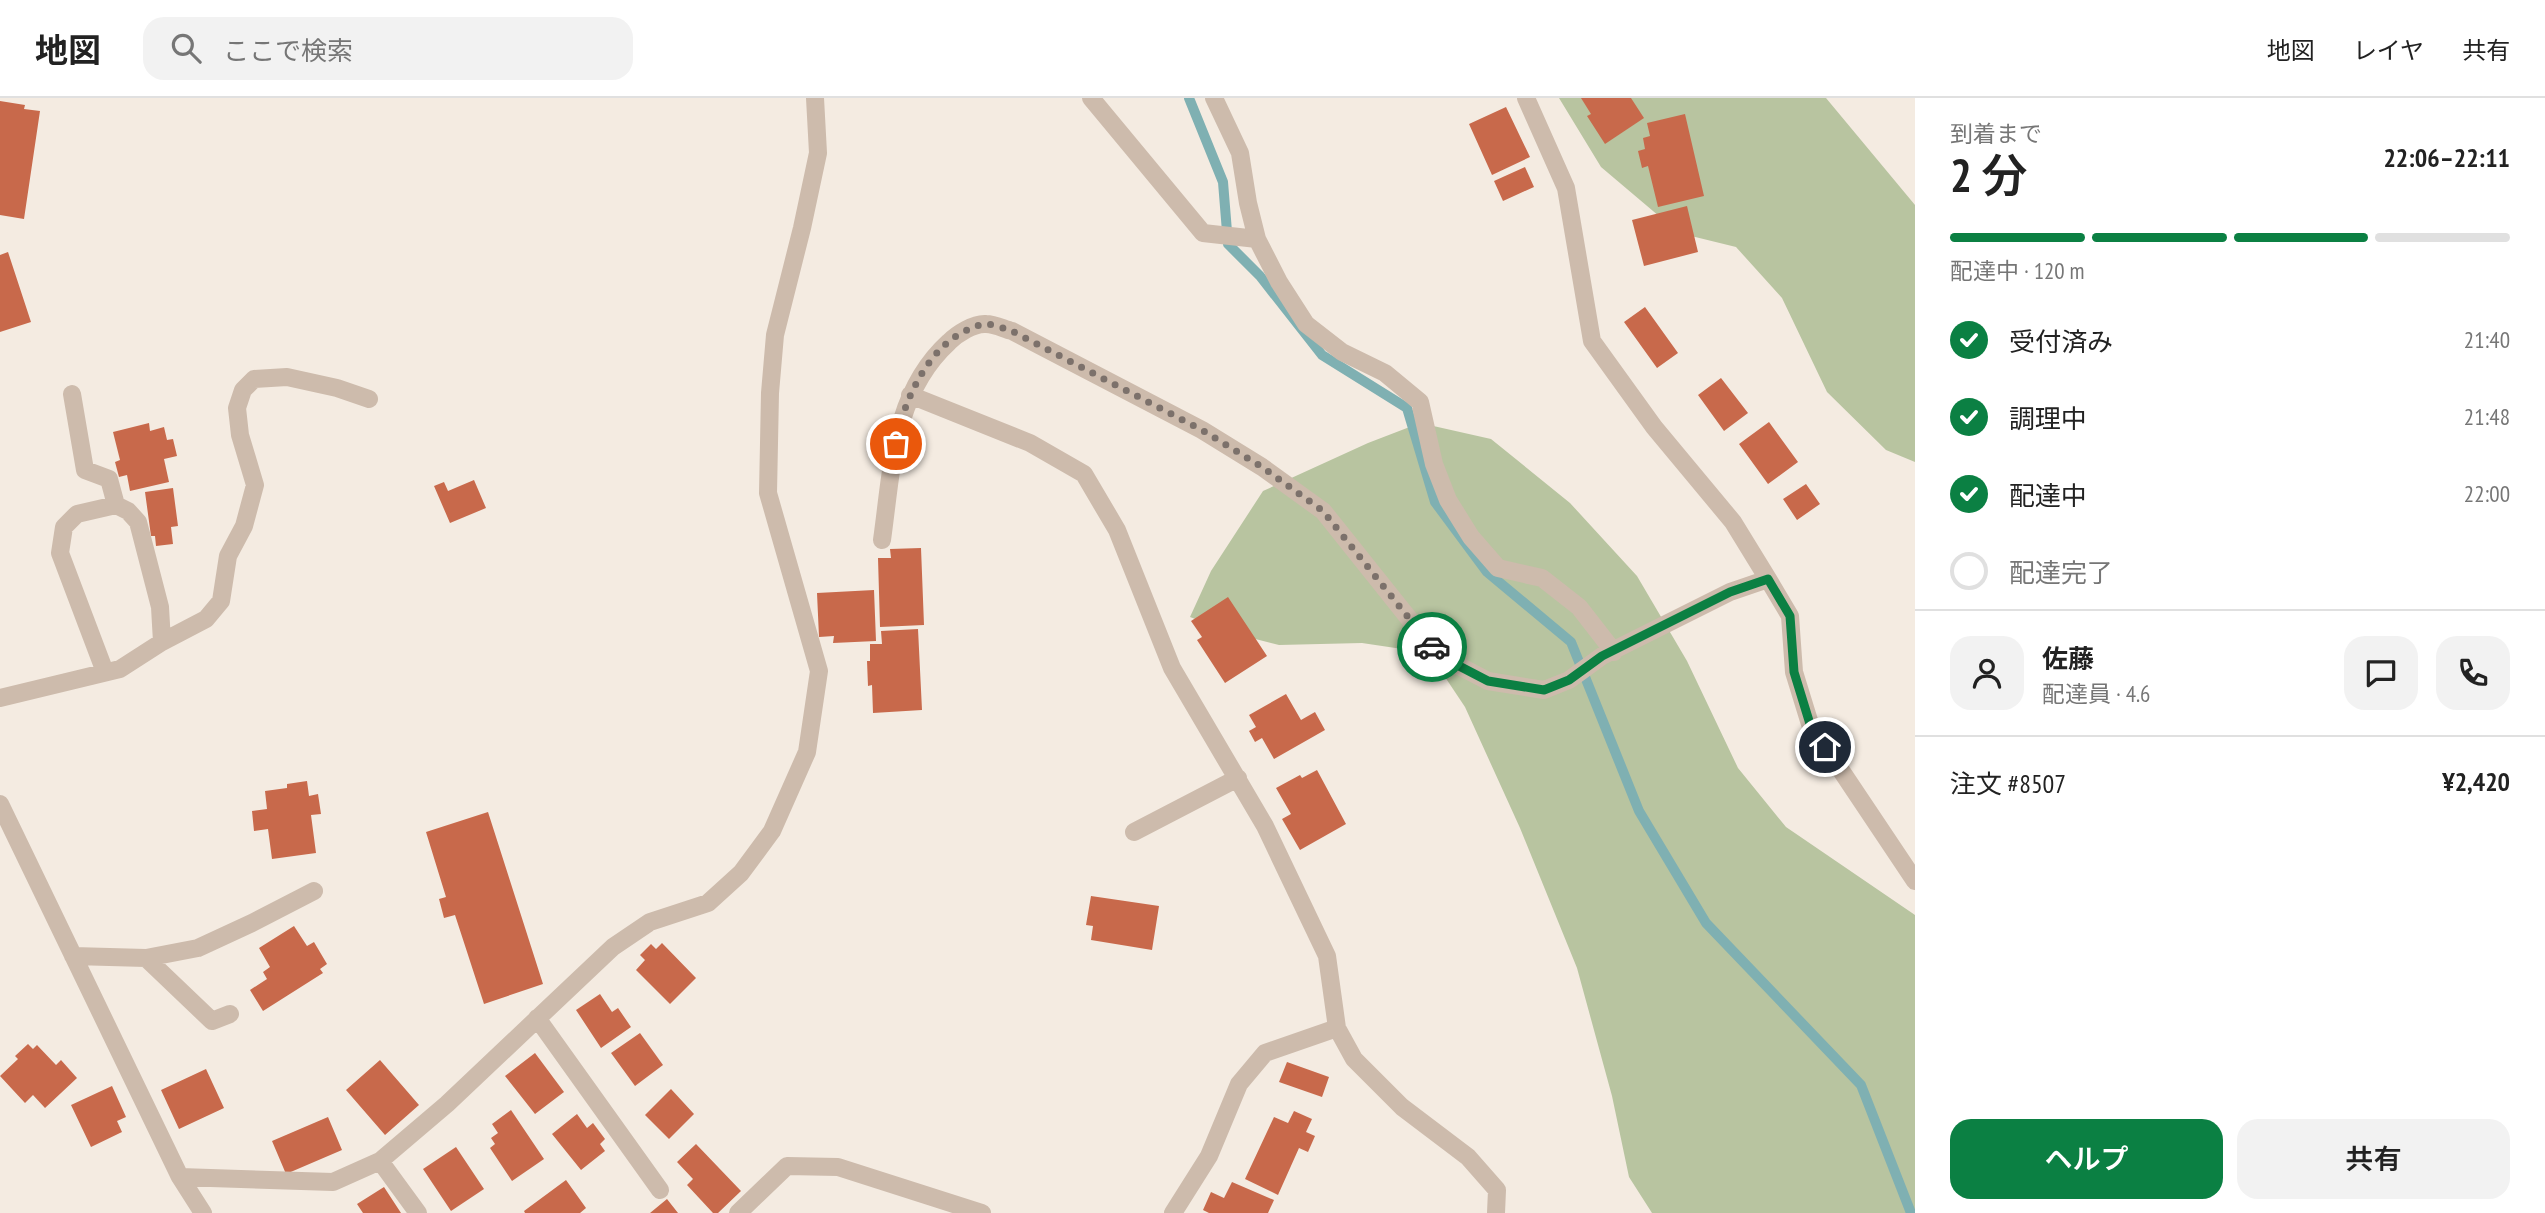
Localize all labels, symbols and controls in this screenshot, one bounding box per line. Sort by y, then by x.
search box [143,17,633,80]
text: 地図 [35,28,101,71]
icon: search [167,29,205,67]
text: ここで検索 [223,34,353,67]
text: 地図 [2267,35,2315,66]
text: レイヤ [2353,35,2424,66]
text: 共有 [2462,35,2510,66]
text: 到着まで [1950,119,2042,148]
text: 22:06–22:11 [2383,141,2510,174]
text: 2 分 [1950,145,2027,205]
text: 配達中 · 120 m [1950,256,2085,285]
icon: check [1950,321,1988,359]
text: 受付済み [2009,325,2113,358]
text: 21:40 [2464,325,2510,354]
icon: check [1950,398,1988,436]
text: 調理中 [2009,402,2087,435]
text: 21:48 [2464,402,2510,431]
pin [866,414,926,474]
icon: bag [877,425,915,463]
icon: check [1950,475,1988,513]
text: 配達中 [2009,479,2087,512]
text: 22:00 [2464,479,2510,508]
text: 配達完了 [2009,556,2113,589]
courier [1397,612,1467,682]
icon: car [1413,628,1451,666]
button: person [1950,636,2024,710]
button: chat [2344,636,2418,710]
button: phone [2436,636,2510,710]
text: 佐藤 [2042,642,2094,675]
text: 配達員 · 4.6 [2042,679,2150,708]
pin [1795,717,1855,777]
icon: home [1806,728,1844,766]
text: ¥2,420 [2442,765,2510,798]
text: 注文 #8507 [1950,767,2066,800]
button: ヘルプ [1950,1119,2223,1199]
button: 共有 [2237,1119,2510,1199]

